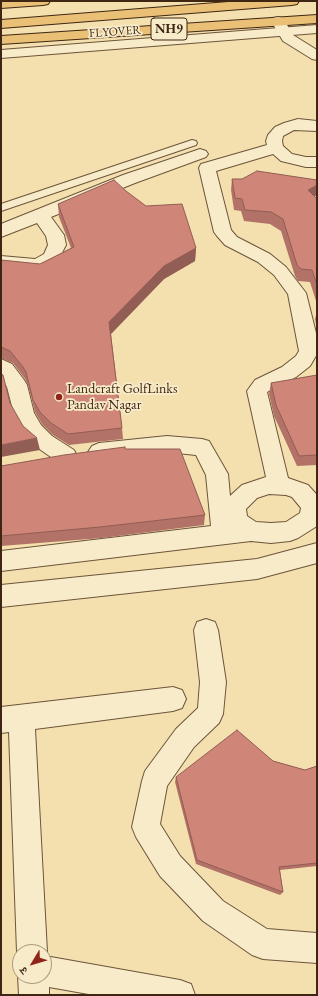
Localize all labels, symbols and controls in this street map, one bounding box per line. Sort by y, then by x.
road number: NH9 [151,18,187,40]
street label: FLYOVER [89,23,141,41]
place label: Landcraft GolfLinks Pandav Nagar [67,381,177,414]
marker: Landcraft GolfLinks Pandav Nagar [54,392,64,402]
north arrow [12,944,52,984]
text: उ [16,964,31,977]

